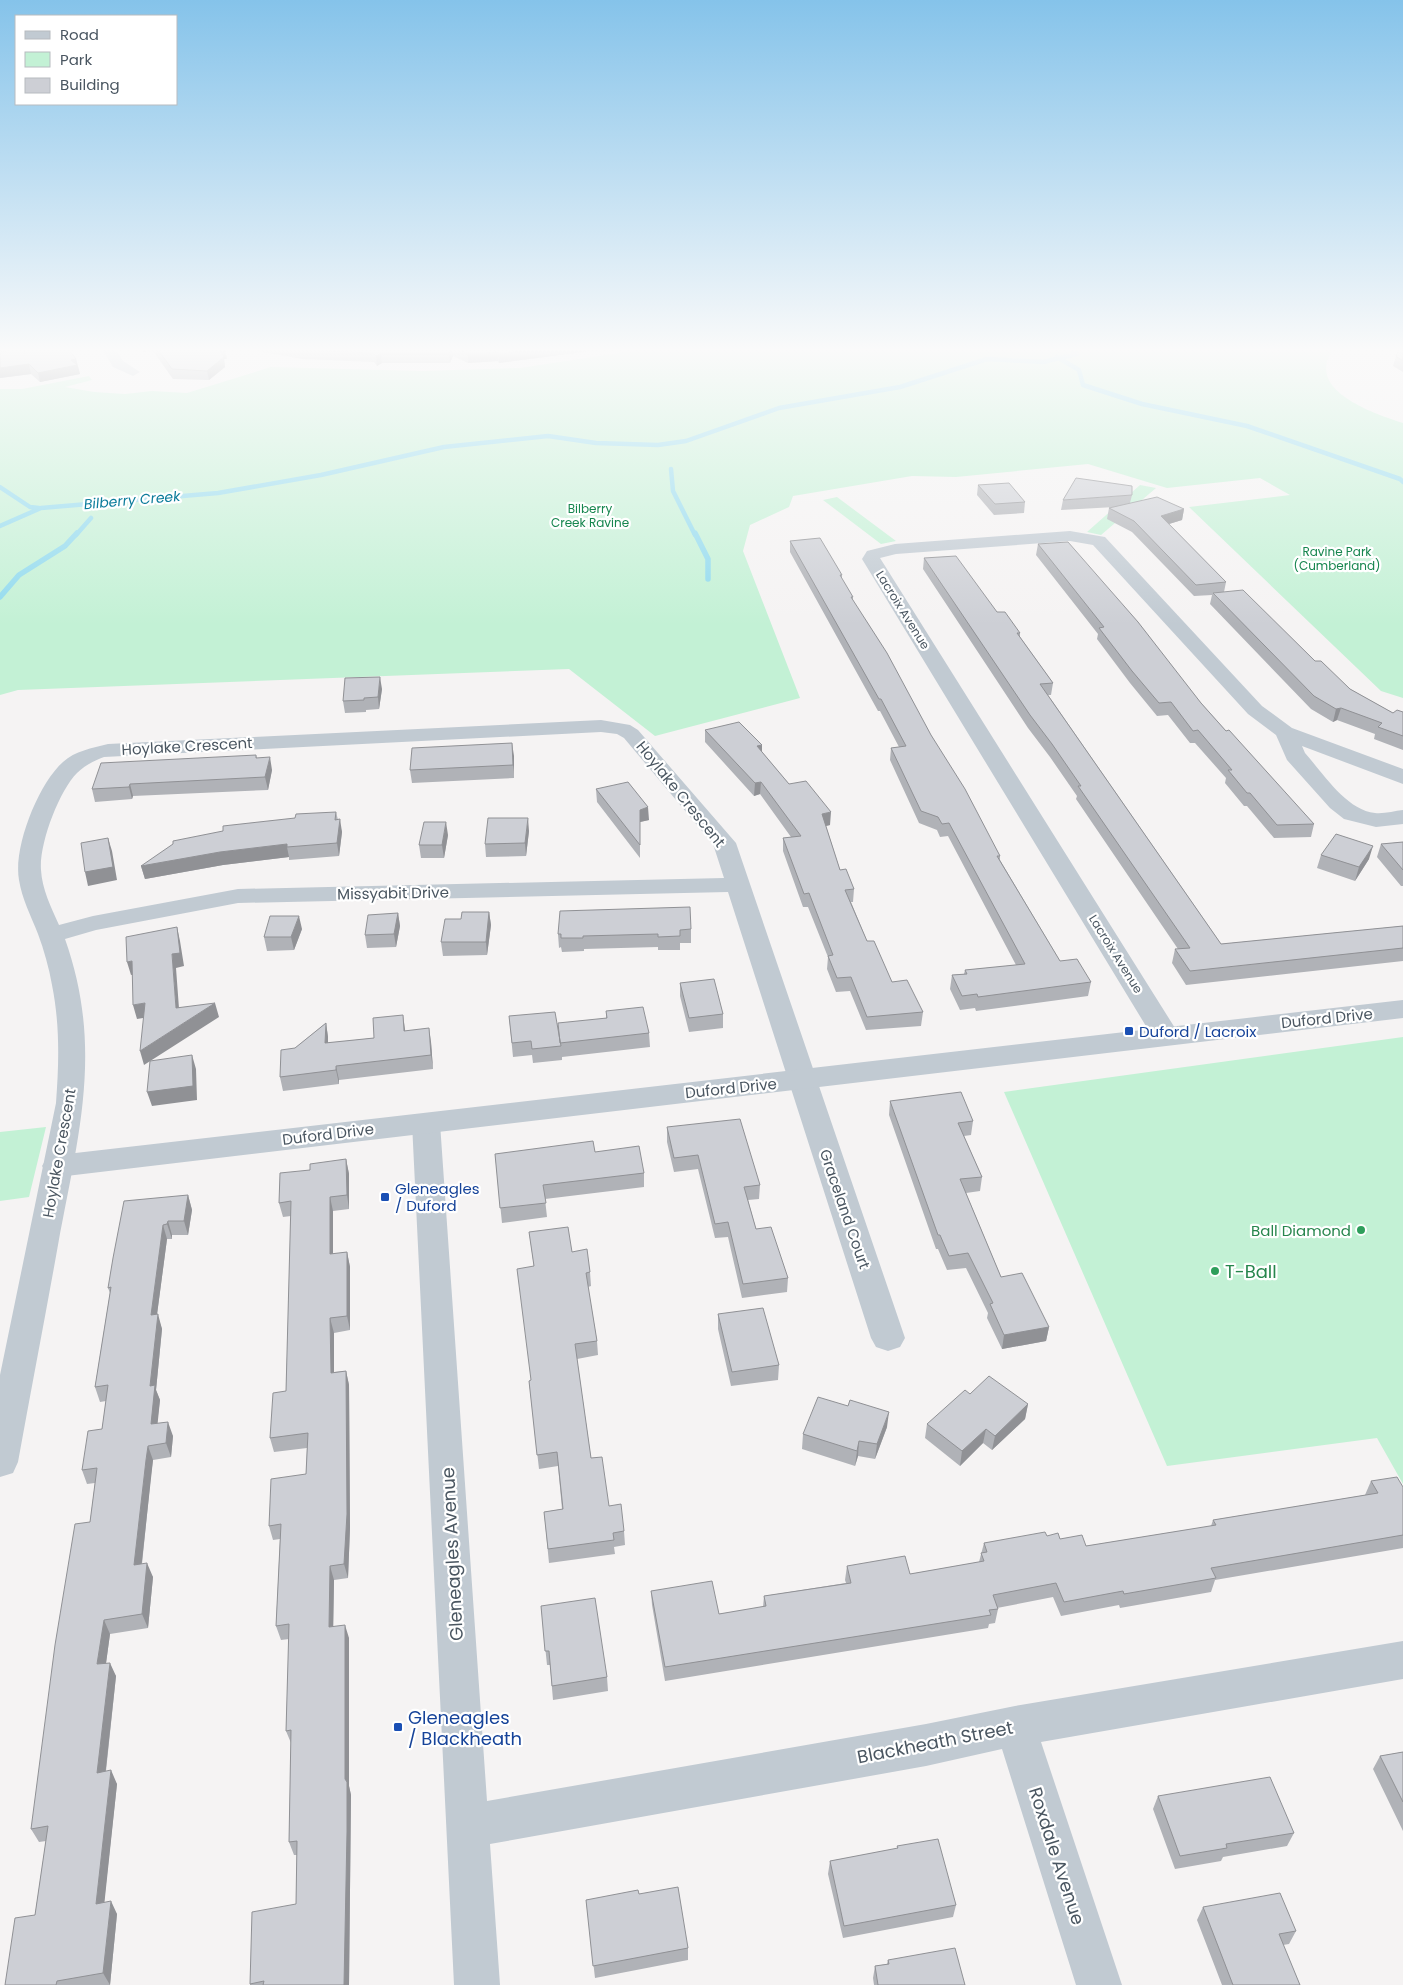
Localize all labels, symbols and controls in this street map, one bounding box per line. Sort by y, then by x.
legend [15,15,178,105]
text: Road [60,24,99,45]
text: Park [60,49,92,70]
text: Building [60,74,120,95]
water label: Bilberry Creek [83,486,182,514]
park label: Bilberry Creek Ravine [551,500,629,531]
park label: Ravine Park (Cumberland) [1293,543,1381,574]
street label: Lacroix Avenue [872,567,934,653]
street label: Hoylake Crescent [121,732,253,760]
street label: Hoylake Crescent [632,736,730,852]
street label: Missyabit Drive [337,882,449,904]
street label: Lacroix Avenue [1085,911,1147,997]
street label: Duford Drive [1280,1003,1374,1033]
place label: Duford / Lacroix [1139,1021,1256,1042]
marker: Duford / Lacroix [1123,1025,1135,1037]
street label: Duford Drive [684,1073,778,1103]
street label: Hoylake Crescent [37,1087,81,1219]
street label: Duford Drive [281,1118,375,1150]
street label: Graceland Court [815,1146,875,1272]
place label: Gleneagles / Duford [395,1178,480,1216]
marker: Gleneagles / Duford [379,1191,391,1203]
place label: Ball Diamond [1251,1220,1351,1241]
marker: Ball Diamond [1355,1224,1367,1236]
place label: T-Ball [1225,1259,1277,1284]
marker: T-Ball [1209,1265,1221,1277]
street label: Gleneagles Avenue [435,1466,469,1642]
place label: Gleneagles / Blackheath [408,1705,522,1751]
street label: Blackheath Street [855,1715,1015,1769]
marker: Gleneagles / Blackheath [392,1721,404,1733]
street label: Roxdale Avenue [1023,1784,1091,1928]

